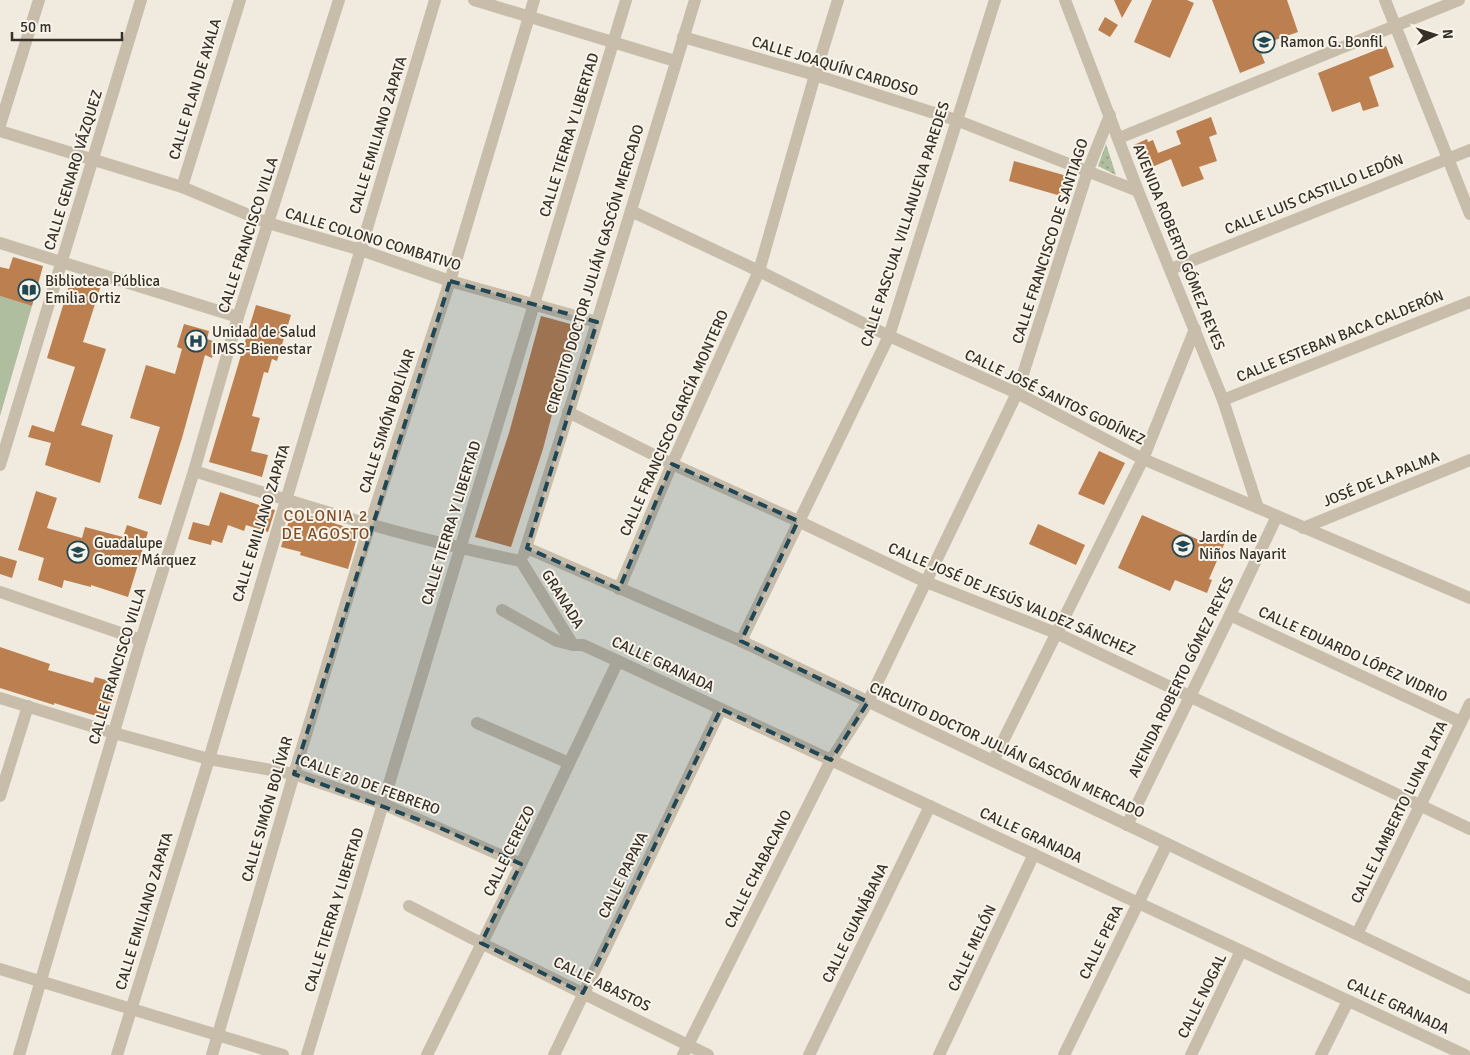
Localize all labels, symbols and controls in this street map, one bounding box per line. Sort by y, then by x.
scale bar [12,10,122,42]
north arrow [1410,10,1460,60]
street label: CALLE PLAN DE AYALA [165,16,225,162]
text: 50 m [20,18,51,36]
text: N [1439,29,1456,40]
school or university icon: Ramon G. Bonfil [1252,30,1276,54]
street label: CALLE JOAQUÍN CARDOSO [749,31,921,100]
place label: Ramon G. Bonfil [1280,33,1383,51]
street label: CALLE TIERRA Y LIBERTAD [535,51,603,219]
street label: CALLE EMILIANO ZAPATA [345,54,411,216]
street label: CALLE GENARO VÁZQUEZ [39,87,106,252]
street label: CALLE PASCUAL VILLANUEVA PAREDES [857,99,953,349]
street label: CIRCUITO DOCTOR JULIÁN GASCÓN MERCADO [541,122,648,416]
street label: CALLE FRANCISCO DE SANTIAGO [1008,136,1092,346]
street label: AVENIDA ROBERTO GÓMEZ REYES [1129,141,1230,353]
street label: CALLE LUIS CASTILLO LEDÓN [1222,149,1406,238]
street label: CALLE FRANCISCO VILLA [214,155,282,315]
street label: CALLE COLONO COMBATIVO [283,204,463,274]
place label: Biblioteca Pública Emilia Ortiz [45,272,160,307]
library icon: Biblioteca Pública Emilia Ortiz [17,278,41,302]
street label: CALLE ESTEBAN BACA CALDERÓN [1233,285,1446,386]
street label: CALLE FRANCISCO GARCÍA MONTERO [615,307,732,539]
place label: Unidad de Salud IMSS-Bienestar [212,323,316,358]
hospital icon: Unidad de Salud IMSS-Bienestar [184,329,208,353]
street label: CALLE JOSÉ SANTOS GODÍNEZ [962,344,1149,449]
street label: CALLE SIMÓN BOLÍVAR [354,346,419,495]
street label: CALLE TIERRA Y LIBERTAD [417,439,485,607]
street label: CALLE EMILIANO ZAPATA [228,442,294,604]
street label: JOSÉ DE LA PALMA [1320,447,1442,511]
district label: COLONIA 2 DE AGOSTO [282,506,370,544]
place label: Jardín de Niños Nayarit [1199,528,1286,563]
place label: Guadalupe Gomez Márquez [94,534,197,569]
school or university icon: Jardín de Niños Nayarit [1171,534,1195,558]
street label: CALLE JOSÉ DE JESÚS VALDEZ SÁNCHEZ [886,538,1139,659]
school or university icon: Guadalupe Gomez Márquez [66,540,90,564]
street label: GRANADA [538,566,588,632]
street label: AVENIDA ROBERTO GÓMEZ REYES [1124,573,1238,780]
street label: CALLE FRANCISCO VILLA [85,585,149,747]
street label: CALLE EDUARDO LÓPEZ VIDRIO [1256,601,1451,706]
street label: CALLE GRANADA [609,632,717,696]
street label: CIRCUITO DOCTOR JULIÁN GASCÓN MERCADO [866,677,1148,822]
street label: CALLE LAMBERTO LUNA PLATA [1347,718,1451,906]
street label: CALLE SIMÓN BOLÍVAR [237,734,296,884]
street label: CALLE 20 DE FEBRERO [297,751,443,819]
street label: CALLE CEREZO [479,803,539,899]
street label: CALLE GRANADA [977,803,1085,867]
street label: CALLE CHABACANO [720,807,796,931]
street label: CALLE TIERRA Y LIBERTAD [300,826,368,994]
street label: CALLE PAPAYA [594,829,652,921]
street label: CALLE EMILIANO ZAPATA [111,830,177,992]
street label: CALLE GUANÁBANA [817,860,892,986]
street label: CALLE MELÓN [943,901,1000,994]
street label: CALLE PERA [1075,902,1127,982]
street label: CALLE NOGAL [1174,950,1230,1041]
street label: CALLE ABASTOS [550,953,654,1015]
street label: CALLE GRANADA [1344,974,1452,1038]

